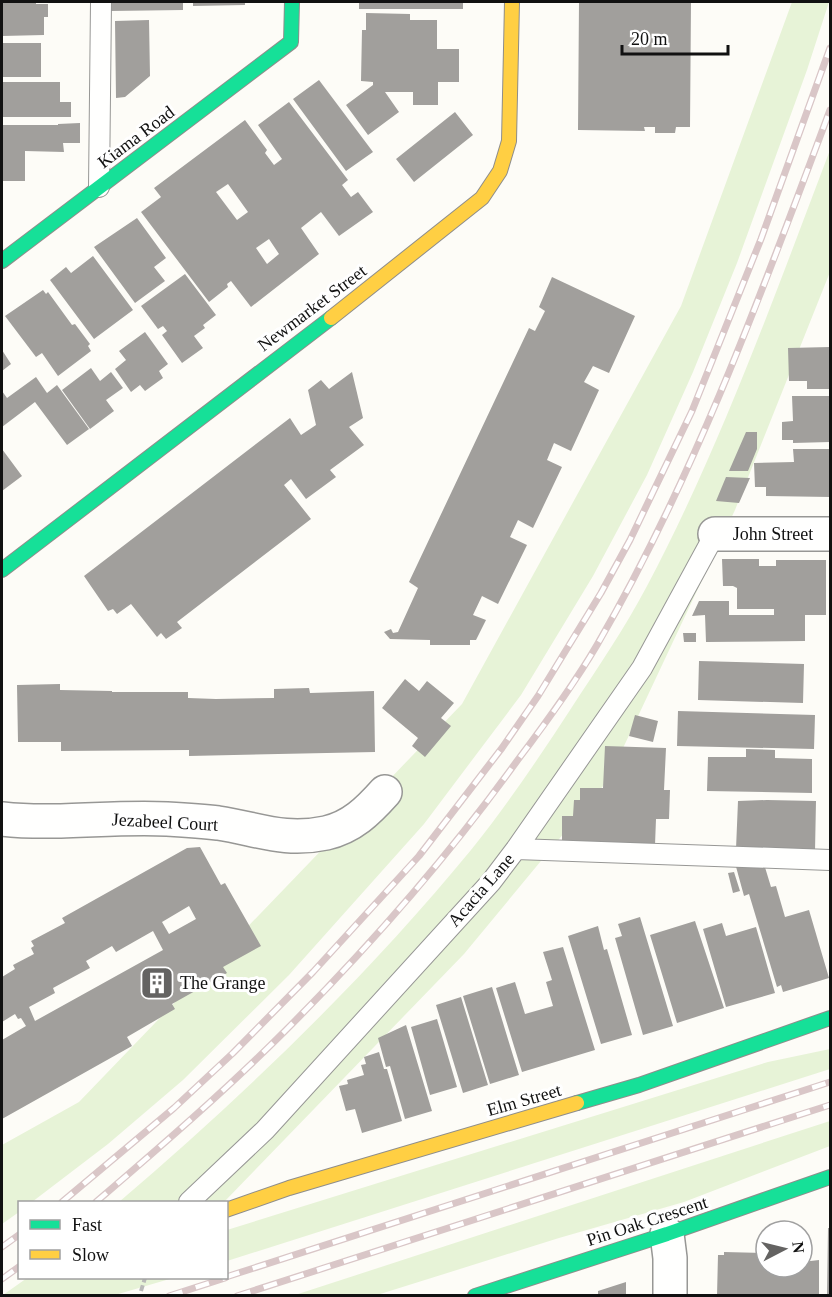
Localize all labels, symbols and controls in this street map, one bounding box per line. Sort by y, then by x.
scale bar [622,18,728,56]
text: 20 m [631,29,668,49]
street label: Kiama Road [94,102,178,172]
street label: Newmarket Street [254,261,370,355]
street label: John Street [733,524,813,544]
street label: Jezabeel Court [111,809,219,835]
street label: Acacia Lane [444,849,518,931]
building icon: The Grange [139,965,175,1001]
place label: The Grange [180,973,265,993]
street label: Elm Street [484,1080,564,1120]
street label: Pin Oak Crescent [584,1192,710,1250]
legend [18,1201,228,1279]
text: Fast [72,1215,102,1235]
north arrow [754,1219,814,1279]
text: N [789,1240,808,1254]
text: Slow [72,1245,109,1265]

